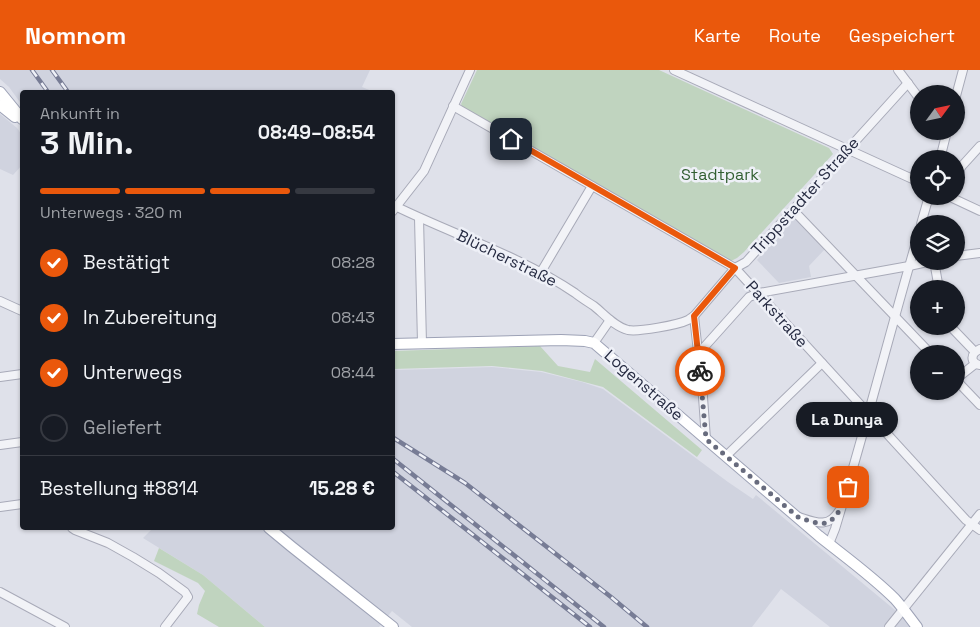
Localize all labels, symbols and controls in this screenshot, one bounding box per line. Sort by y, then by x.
text: Nomnom [25,20,126,51]
text: Karte [694,24,741,47]
text: Route [769,24,821,47]
text: Gespeichert [849,24,955,47]
north arrow [910,85,965,140]
map controls [910,85,965,400]
text: Ankunft in [40,103,120,124]
pin [490,118,532,160]
text: 08:49–08:54 [258,120,375,145]
text: 3 Min. [40,123,134,163]
icon: home [497,125,525,153]
street label: Trippstadter Straße [746,133,864,259]
button: locate [910,150,965,205]
park label: Stadtpark [681,164,759,185]
text: Unterwegs · 320 m [40,202,182,223]
button: layers [910,215,965,270]
street label: Blücherstraße [453,225,561,291]
icon: check [40,249,68,277]
text: Bestätigt [83,250,170,275]
text: 08:28 [331,252,375,273]
street label: Parkstraße [741,276,813,352]
button: + [910,280,965,335]
icon: check [40,304,68,332]
text: In Zubereitung [83,305,217,330]
text: 08:43 [331,307,375,328]
street label: Logenstraße [600,345,688,425]
button: − [910,345,965,400]
courier [675,346,725,396]
icon: bike [686,357,714,385]
icon: check [40,359,68,387]
text: Unterwegs [83,360,182,385]
text: 08:44 [331,362,375,383]
callout: La Dunya [797,402,899,437]
text: La Dunya [811,409,883,430]
text: Geliefert [83,415,162,440]
pin [827,466,869,508]
icon: bag [834,473,862,501]
text: Bestellung #8814 [40,476,198,501]
text: 15.28 € [309,476,375,501]

